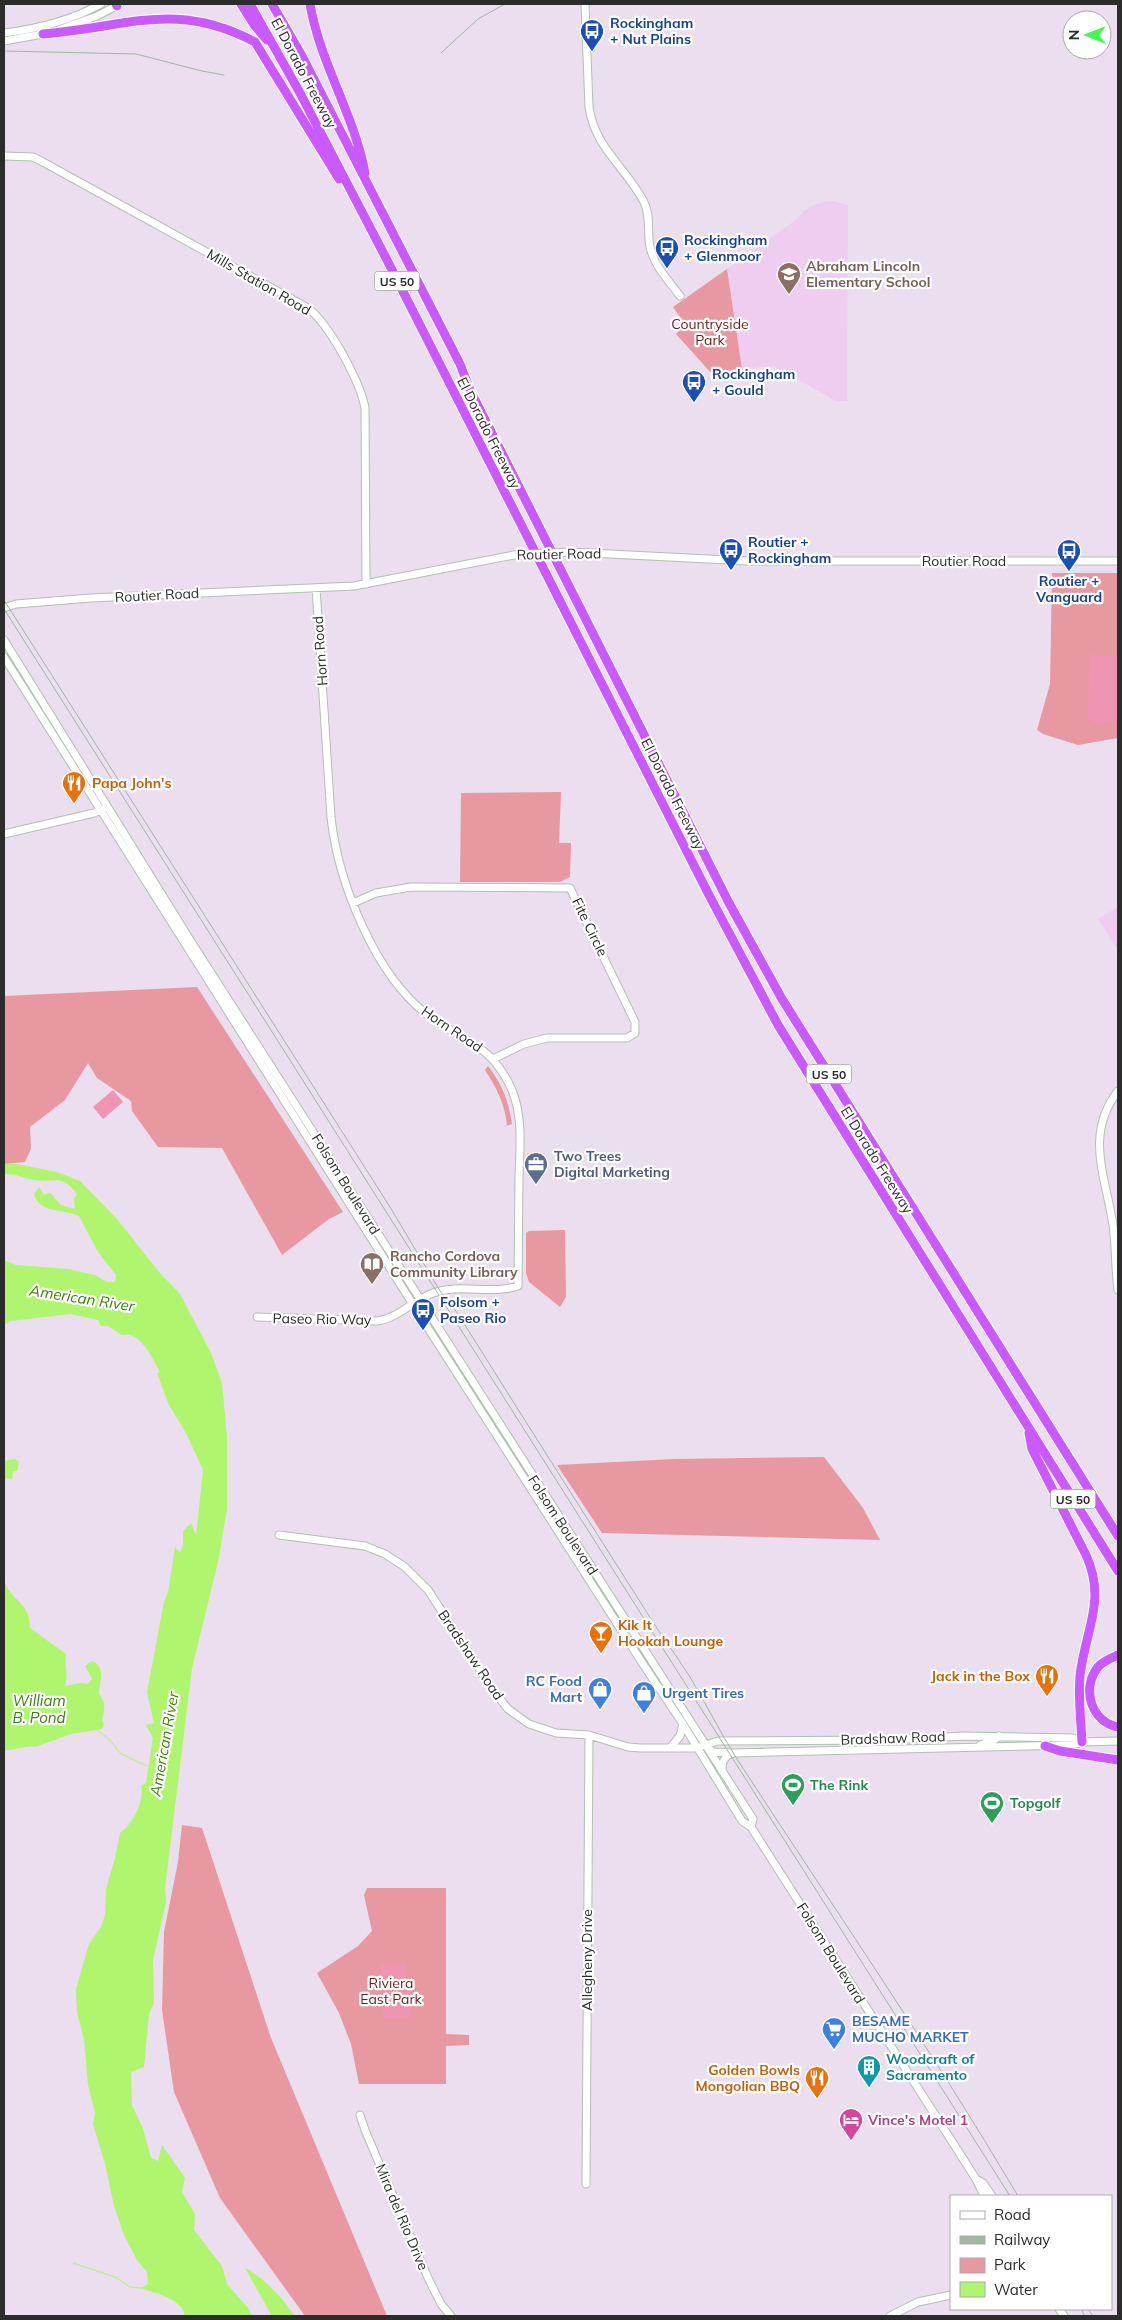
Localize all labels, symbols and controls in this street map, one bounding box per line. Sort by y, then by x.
north arrow [1062,10,1112,60]
place label: Rockingham + Nut Plains [610,14,693,48]
street label: El Dorado Freeway [267,15,341,132]
bus stop icon: Rockingham + Nut Plains [579,18,605,52]
text: N [1065,30,1083,40]
place label: Rockingham + Glenmoor [684,231,767,265]
bus stop icon: Rockingham + Glenmoor [654,235,680,269]
street label: Mills Station Road [204,245,314,319]
place label: Abraham Lincoln Elementary School [806,257,930,291]
school or university icon: Abraham Lincoln Elementary School [776,261,802,295]
road number: US 50 [374,272,420,290]
park label: Countryside Park [671,315,749,349]
place label: Rockingham + Gould [712,365,795,399]
bus stop icon: Rockingham + Gould [681,369,707,403]
street label: El Dorado Freeway [453,374,525,492]
place label: Routier + Rockingham [748,533,831,567]
bus stop icon: Routier + Rockingham [718,537,744,571]
bus stop icon: Routier + Vanguard [1056,538,1082,572]
street label: Routier Road [517,544,601,564]
street label: Routier Road [922,552,1006,570]
place label: Routier + Vanguard [1035,572,1102,606]
street label: Routier Road [114,584,200,606]
street label: Horn Road [309,615,331,687]
street label: El Dorado Freeway [637,735,709,853]
restaurant icon: Papa John's [61,770,87,804]
place label: Papa John's [92,774,172,792]
street label: Fite Circle [568,895,612,959]
street label: Horn Road [418,1002,486,1056]
road number: US 50 [806,1064,852,1084]
street label: El Dorado Freeway [837,1103,917,1217]
street label: Folsom Boulevard [308,1130,384,1238]
place label: Two Trees Digital Marketing [554,1147,670,1181]
office icon: Two Trees Digital Marketing [523,1151,549,1185]
place label: Rancho Cordova Community Library [390,1247,518,1281]
library icon: Rancho Cordova Community Library [359,1251,385,1285]
water label: American River [27,1280,136,1316]
place label: Folsom + Paseo Rio [440,1293,506,1327]
bus stop icon: Folsom + Paseo Rio [410,1297,436,1331]
street label: Paseo Rio Way [273,1309,372,1329]
street label: Folsom Boulevard [524,1472,602,1578]
road number: US 50 [1050,1490,1096,1508]
street label: Bradshaw Road [434,1606,508,1704]
place label: Kik It Hookah Lounge [618,1616,724,1650]
bar icon: Kik It Hookah Lounge [588,1620,614,1654]
restaurant icon: Jack in the Box [1034,1663,1060,1697]
place label: Jack in the Box [931,1667,1030,1685]
place label: RC Food Mart [526,1672,583,1706]
shop icon: RC Food Mart [587,1676,613,1710]
shop icon: Urgent Tires [631,1680,657,1714]
place label: Urgent Tires [662,1684,744,1702]
water label: American River [145,1690,183,1799]
water label: William B. Pond [12,1691,66,1727]
street label: Bradshaw Road [840,1727,946,1749]
sports icon: The Rink [780,1772,806,1806]
place label: The Rink [810,1776,869,1794]
sports icon: Topgolf [979,1790,1005,1824]
place label: Topgolf [1010,1794,1061,1812]
street label: Folsom Boulevard [793,1899,869,2007]
street label: Allegheny Drive [578,1909,596,2011]
park label: Riviera East Park [360,1974,423,2008]
place label: BESAME MUCHO MARKET [852,2012,969,2046]
supermarket icon: BESAME MUCHO MARKET [821,2016,847,2050]
place label: Woodcraft of Sacramento [886,2050,975,2084]
building icon: Woodcraft of Sacramento [856,2054,882,2088]
place label: Golden Bowls Mongolian BBQ [695,2061,800,2095]
restaurant icon: Golden Bowls Mongolian BBQ [804,2065,830,2099]
hotel icon: Vince's Motel 1 [838,2107,864,2141]
place label: Vince's Motel 1 [867,2111,968,2129]
street label: Mira del Rio Drive [371,2161,433,2273]
legend [950,2195,1112,2310]
text: Road [994,2205,1031,2224]
text: Railway [994,2230,1050,2249]
text: Park [994,2255,1026,2274]
text: Water [994,2280,1038,2299]

